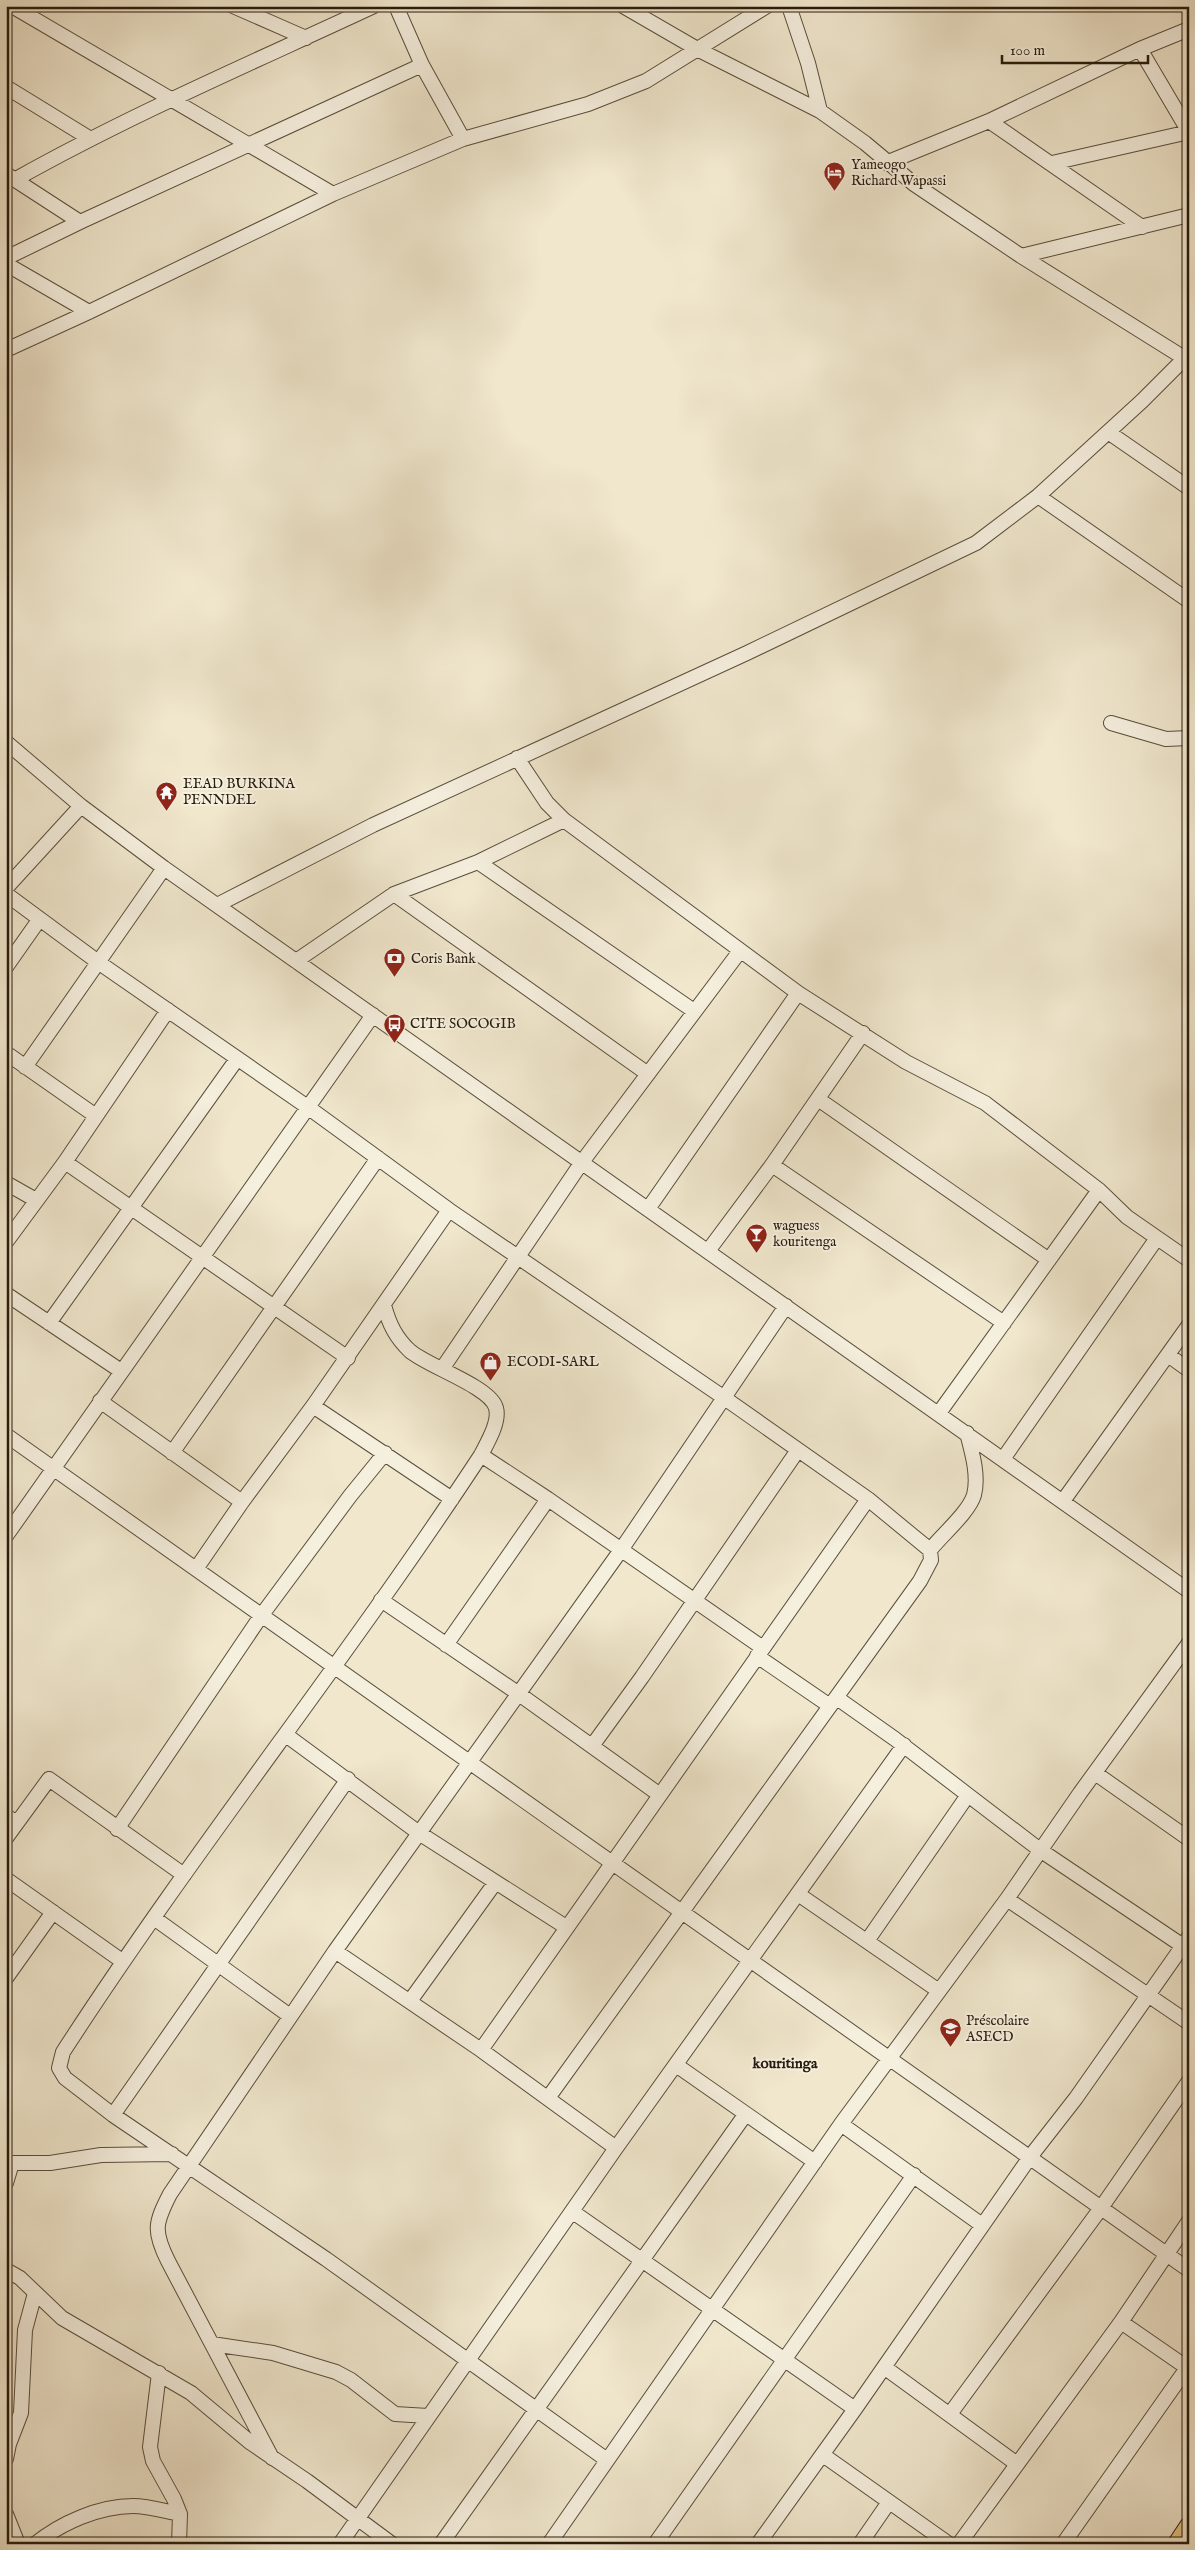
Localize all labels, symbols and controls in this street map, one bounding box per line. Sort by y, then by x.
scale bar [1002,32,1149,64]
text: 100 m [1010,41,1046,60]
place label: Yameogo Richard Wapassi [851,156,946,190]
hotel icon: Yameogo Richard Wapassi [823,161,847,192]
place label: EEAD BURKINA PENNDEL [183,775,296,809]
temple icon: EEAD BURKINA PENNDEL [155,780,179,811]
bank icon: Coris Bank [383,947,407,978]
place label: Coris Bank [411,950,476,968]
bus stop icon: CITE SOCOGIB [382,1012,406,1043]
place label: CITE SOCOGIB [410,1015,516,1033]
place label: waguess kouritenga [773,1217,837,1251]
bar icon: waguess kouritenga [745,1222,769,1253]
shop icon: ECODI-SARL [479,1350,503,1381]
place label: ECODI-SARL [507,1353,599,1371]
place label: Préscolaire ASECD [965,2012,1030,2046]
school or university icon: Préscolaire ASECD [938,2017,962,2048]
district label: kouritinga [752,2054,818,2073]

